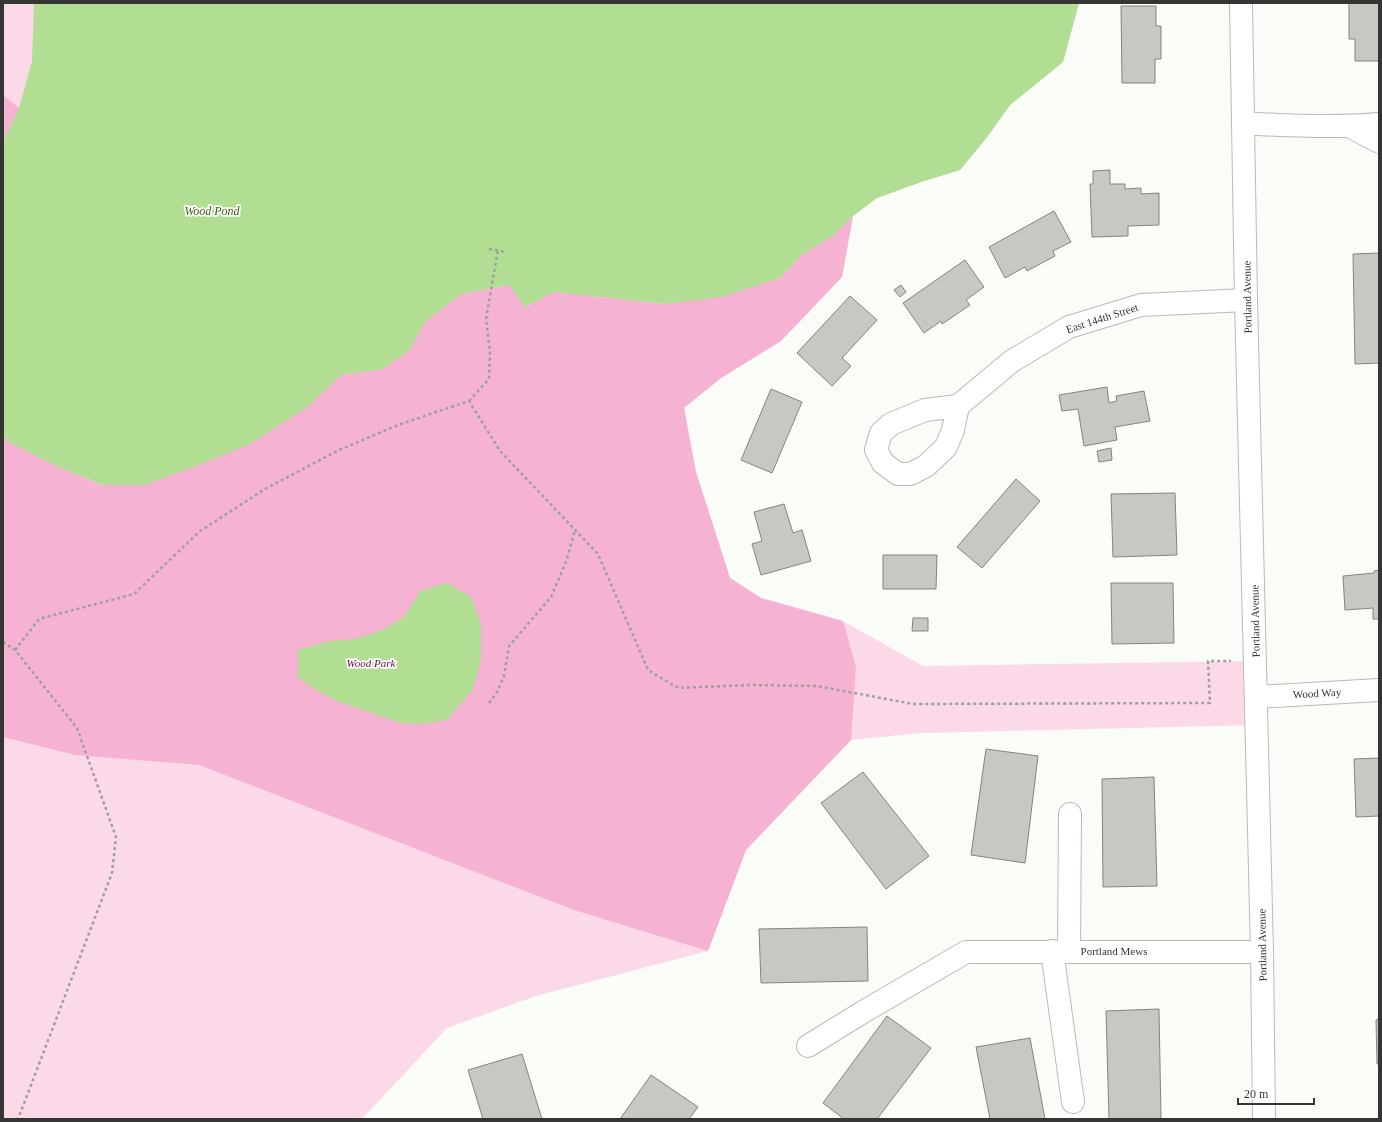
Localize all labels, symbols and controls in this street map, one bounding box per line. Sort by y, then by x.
water label: Wood Pond [184,204,241,218]
street label: Portland Avenue [1240,260,1254,334]
street label: East 144th Street [1064,301,1140,335]
street label: Portland Avenue [1248,584,1262,658]
park label: Wood Park [347,657,397,669]
street label: Wood Way [1293,686,1342,700]
street label: Portland Avenue [1255,908,1269,982]
street label: Portland Mews [1081,945,1147,957]
scale bar [1238,1080,1314,1106]
text: 20 m [1244,1087,1269,1101]

